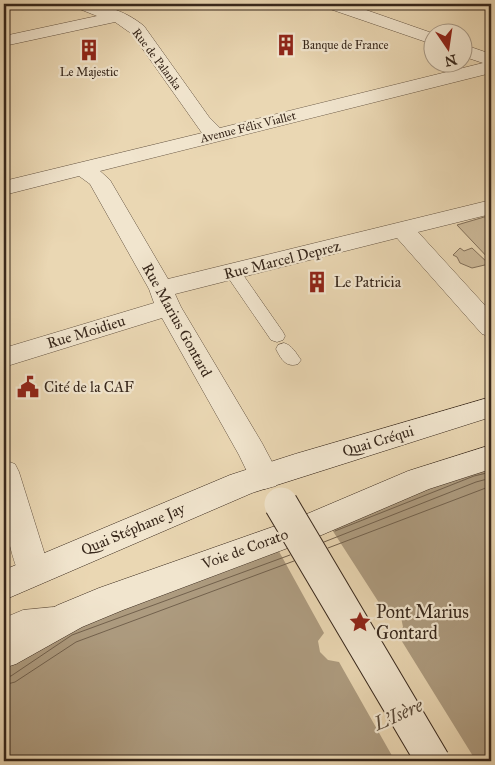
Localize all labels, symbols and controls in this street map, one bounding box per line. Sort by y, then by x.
north arrow [422,22,472,72]
street label: Rue de Palanka [129,26,185,93]
building icon: Banque de France [273,32,299,58]
building icon: Le Majestic [76,37,102,63]
place label: Banque de France [302,38,388,53]
text: N [443,51,459,70]
place label: Le Majestic [60,65,118,79]
street label: Avenue Félix Viallet [198,108,298,146]
street label: Rue Marcel Deprez [222,237,342,283]
street label: Rue Marius Gontard [138,260,216,381]
building icon: Le Patricia [304,269,330,295]
place label: Le Patricia [334,273,402,291]
street label: Rue Moidieu [45,312,127,352]
public building icon: Cité de la CAF [15,374,41,400]
place label: Cité de la CAF [44,378,134,396]
street label: Quai Créqui [340,422,416,461]
street label: Quai Stéphane Jay [78,499,189,560]
street label: Voie de Corato [198,525,291,573]
place label: Pont Marius Gontard [376,601,469,644]
place icon: Pont Marius Gontard [347,609,373,635]
water label: L'Isère [369,693,427,736]

